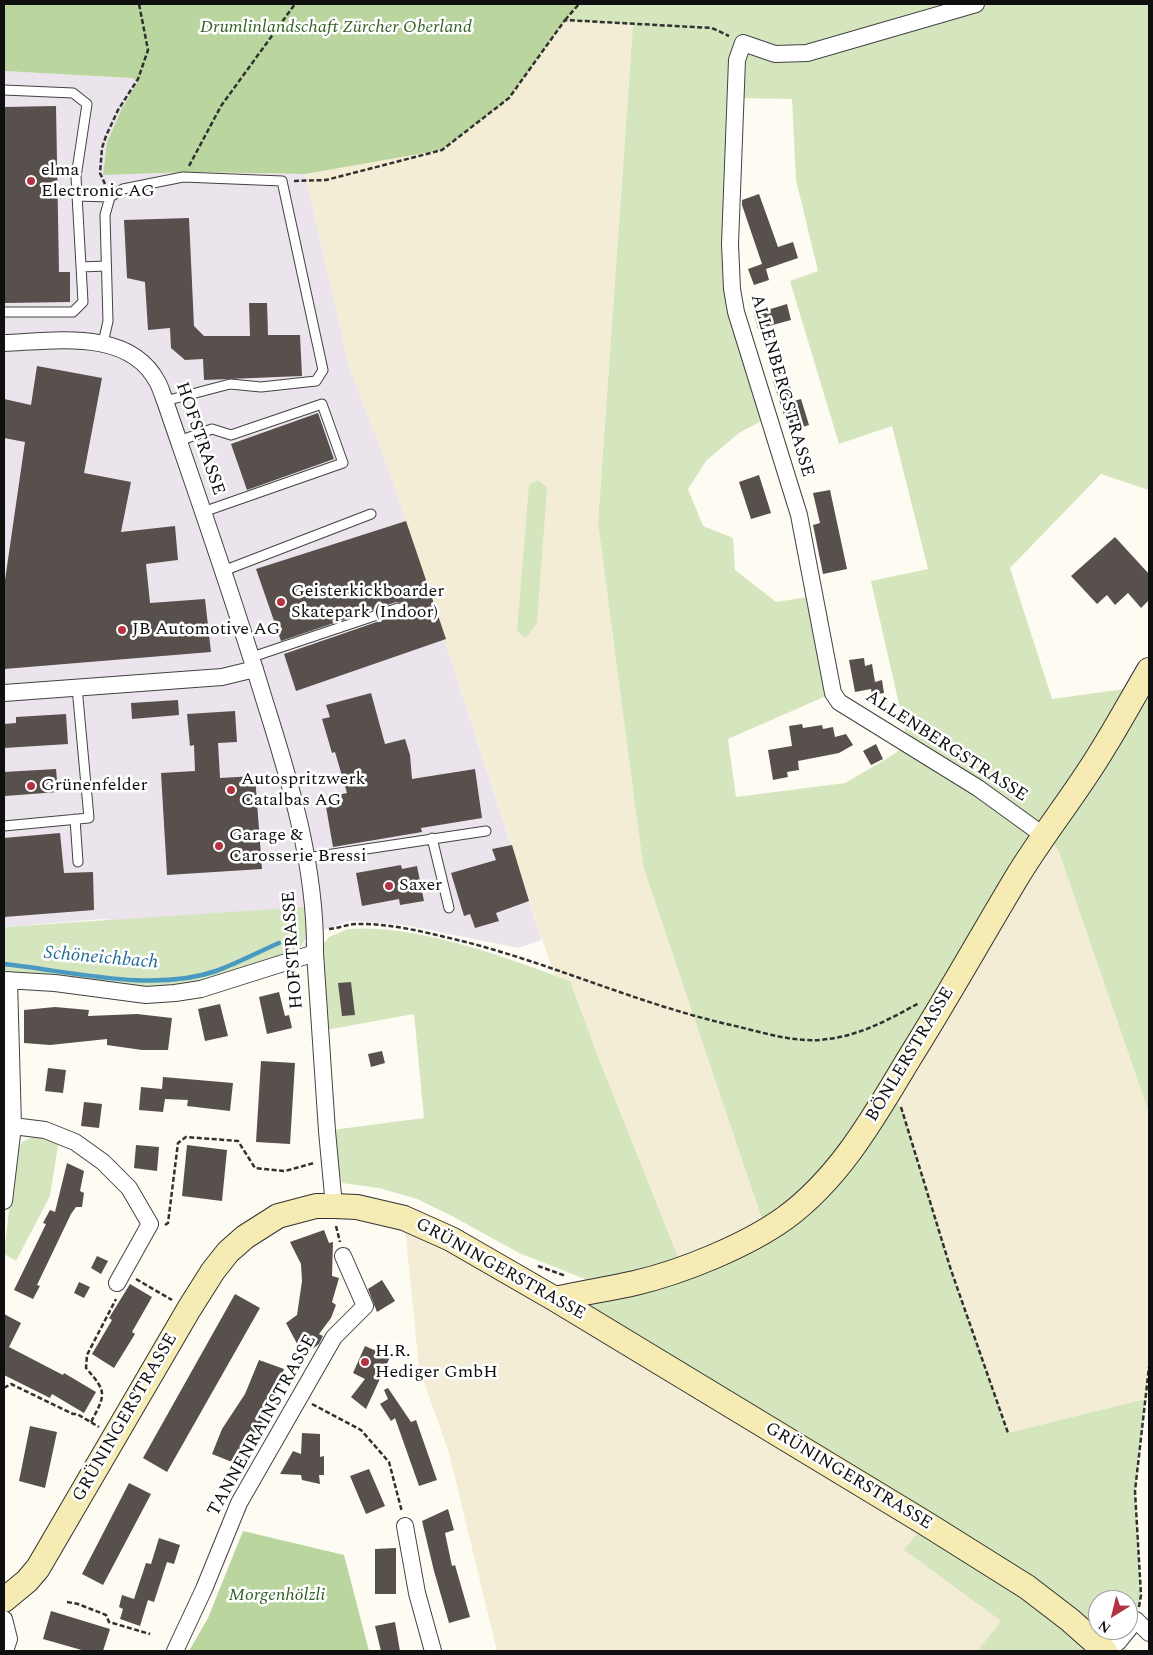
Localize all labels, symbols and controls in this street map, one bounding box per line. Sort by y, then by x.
park label: Drumlinlandschaft Zürcher Oberland [200,17,472,39]
place label: elma Electronic AG [41,160,155,202]
marker: elma Electronic AG [25,175,37,187]
street label: ALLENBERGSTRASSE [745,292,817,480]
street label: HOFSTRASSE [170,380,228,498]
place label: Geisterkickboarder Skatepark (Indoor) [291,581,444,624]
marker: Geisterkickboarder Skatepark (Indoor) [275,596,287,608]
place label: JB Automotive AG [132,619,280,641]
marker: JB Automotive AG [116,624,128,636]
street label: ALLENBERGSTRASSE [861,686,1031,808]
place label: Autospritzwerk Catalbas AG [241,769,366,812]
place label: Grünenfelder [41,775,148,797]
marker: Grünenfelder [25,780,37,792]
marker: Autospritzwerk Catalbas AG [225,784,237,796]
place label: Garage & Carosserie Bressi [229,825,367,868]
marker: Garage & Carosserie Bressi [213,840,225,852]
place label: Saxer [399,875,442,897]
marker: Saxer [383,880,395,892]
street label: HOFSTRASSE [279,890,309,1010]
water label: Schöneichbach [43,943,159,975]
street label: BÖNLERSTRASSE [862,984,960,1126]
street label: GRÜNINGERSTRASSE [411,1214,589,1326]
street label: GRÜNINGERSTRASSE [69,1330,183,1506]
street label: TANNENRAINSTRASSE [204,1331,322,1521]
place label: H.R. Hediger GmbH [375,1341,498,1384]
marker: H.R. Hediger GmbH [359,1356,371,1368]
street label: GRÜNINGERSTRASSE [761,1419,935,1535]
park label: Morgenhölzli [229,1585,325,1607]
north arrow [1088,1590,1138,1640]
text: N [1094,1615,1115,1639]

